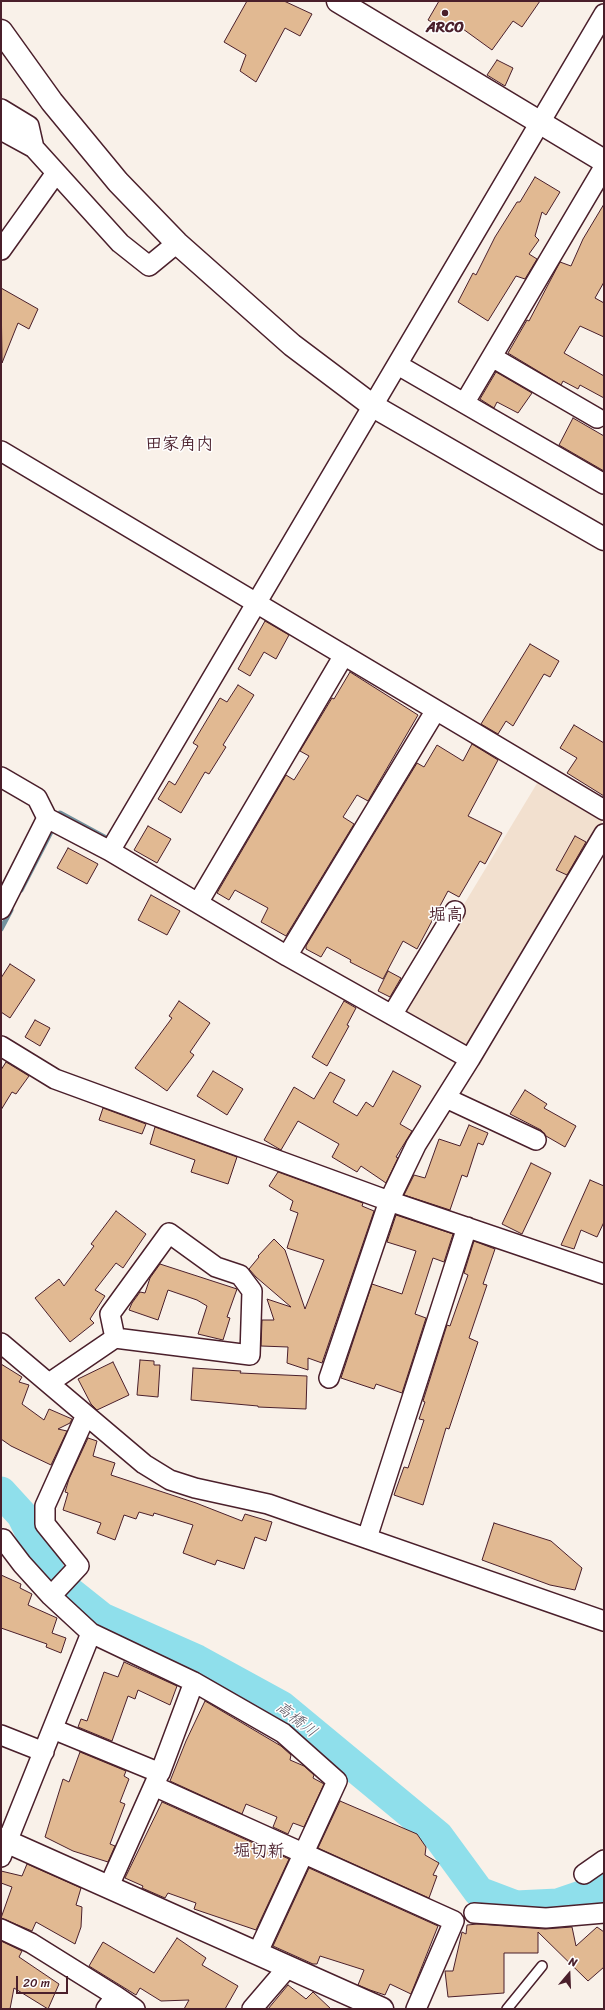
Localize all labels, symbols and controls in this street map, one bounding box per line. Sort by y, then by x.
marker: ARCO [440,8,450,18]
place label: ARCO [426,19,464,37]
district label: 田家角内 [145,435,213,455]
district label: 堀高 [429,906,463,926]
water label: 高橋川 [271,1698,321,1742]
district label: 堀切新 [234,1842,284,1862]
text: N [566,1952,580,1972]
north arrow [549,1954,589,1994]
scale bar [18,1968,70,1994]
text: 20 m [23,1972,50,1994]

